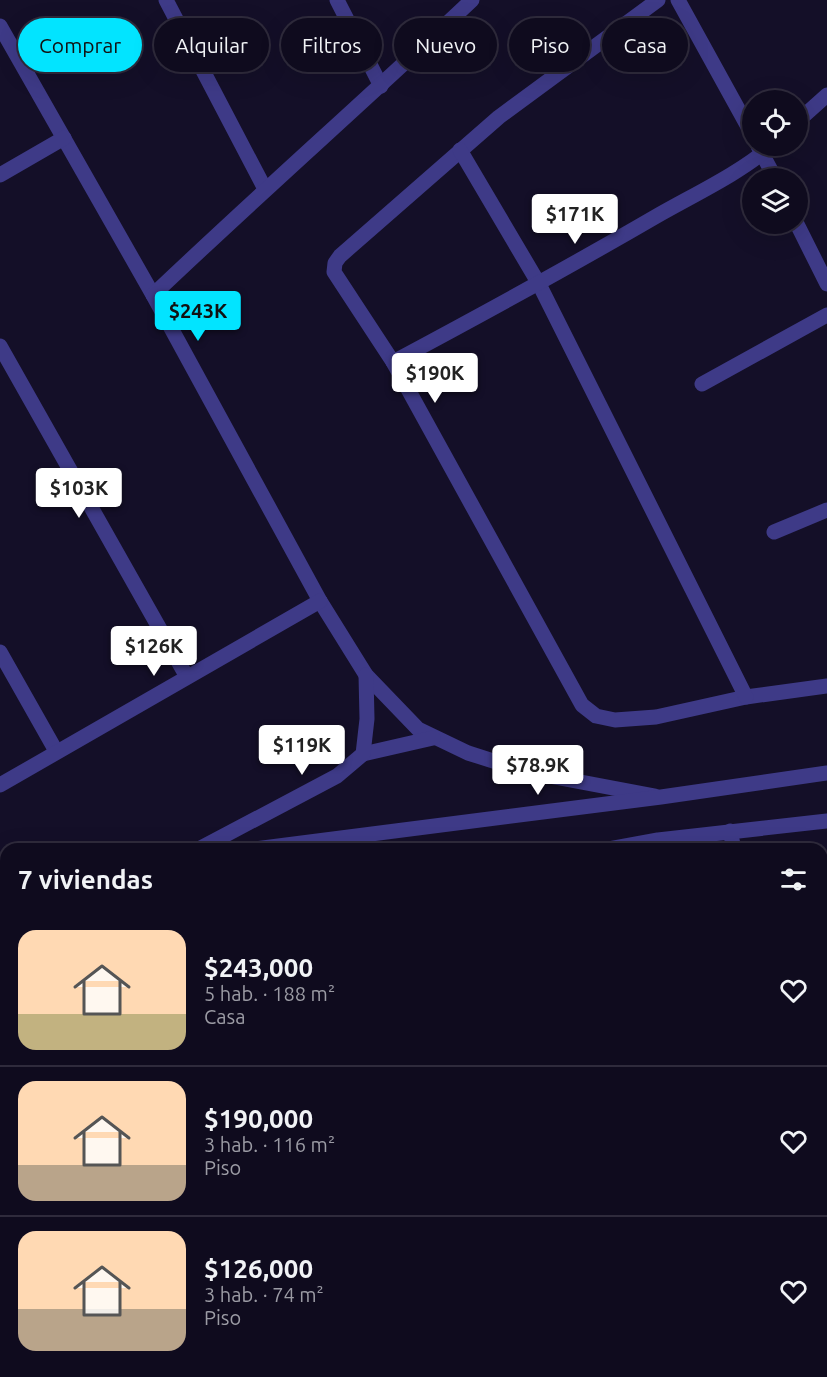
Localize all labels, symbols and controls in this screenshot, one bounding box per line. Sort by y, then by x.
chip: Comprar [18,18,142,72]
chip: Alquilar [154,18,269,72]
chip: Filtros [281,18,382,72]
chip: Nuevo [394,18,497,72]
chip: Piso [509,18,590,72]
chip: Casa [602,18,688,72]
map controls [742,90,808,234]
button: locate [742,90,808,156]
button: layers [742,168,808,234]
pin: $171K [533,194,617,245]
text: $171K [546,202,604,225]
pin: $243K [156,291,240,342]
text: $243K [169,299,227,322]
pin: $190K [393,353,477,404]
text: $190K [406,361,464,384]
pin: $103K [37,468,121,519]
text: $103K [50,476,108,499]
pin: $126K [112,626,196,677]
text: $126K [125,634,183,657]
pin: $119K [260,725,344,776]
text: $119K [273,733,331,756]
pin: $78.9K [489,745,587,796]
text: $78.9K [506,753,570,776]
icon: filters [777,863,810,896]
text: 7 viviendas [18,865,153,894]
text: $243,000 [204,953,313,982]
icon: home [66,954,138,1026]
icon: heart [777,974,810,1007]
text: 5 hab. · 188 m² [204,982,335,1005]
text: Casa [204,1005,246,1028]
text: $190,000 [204,1104,313,1133]
icon: home [66,1105,138,1177]
icon: heart [777,1125,810,1158]
text: 3 hab. · 116 m² [204,1133,335,1156]
text: Piso [204,1156,241,1179]
text: $126,000 [204,1254,313,1283]
icon: home [66,1255,138,1327]
icon: heart [777,1275,810,1308]
text: 3 hab. · 74 m² [204,1283,324,1306]
text: Piso [204,1306,241,1329]

